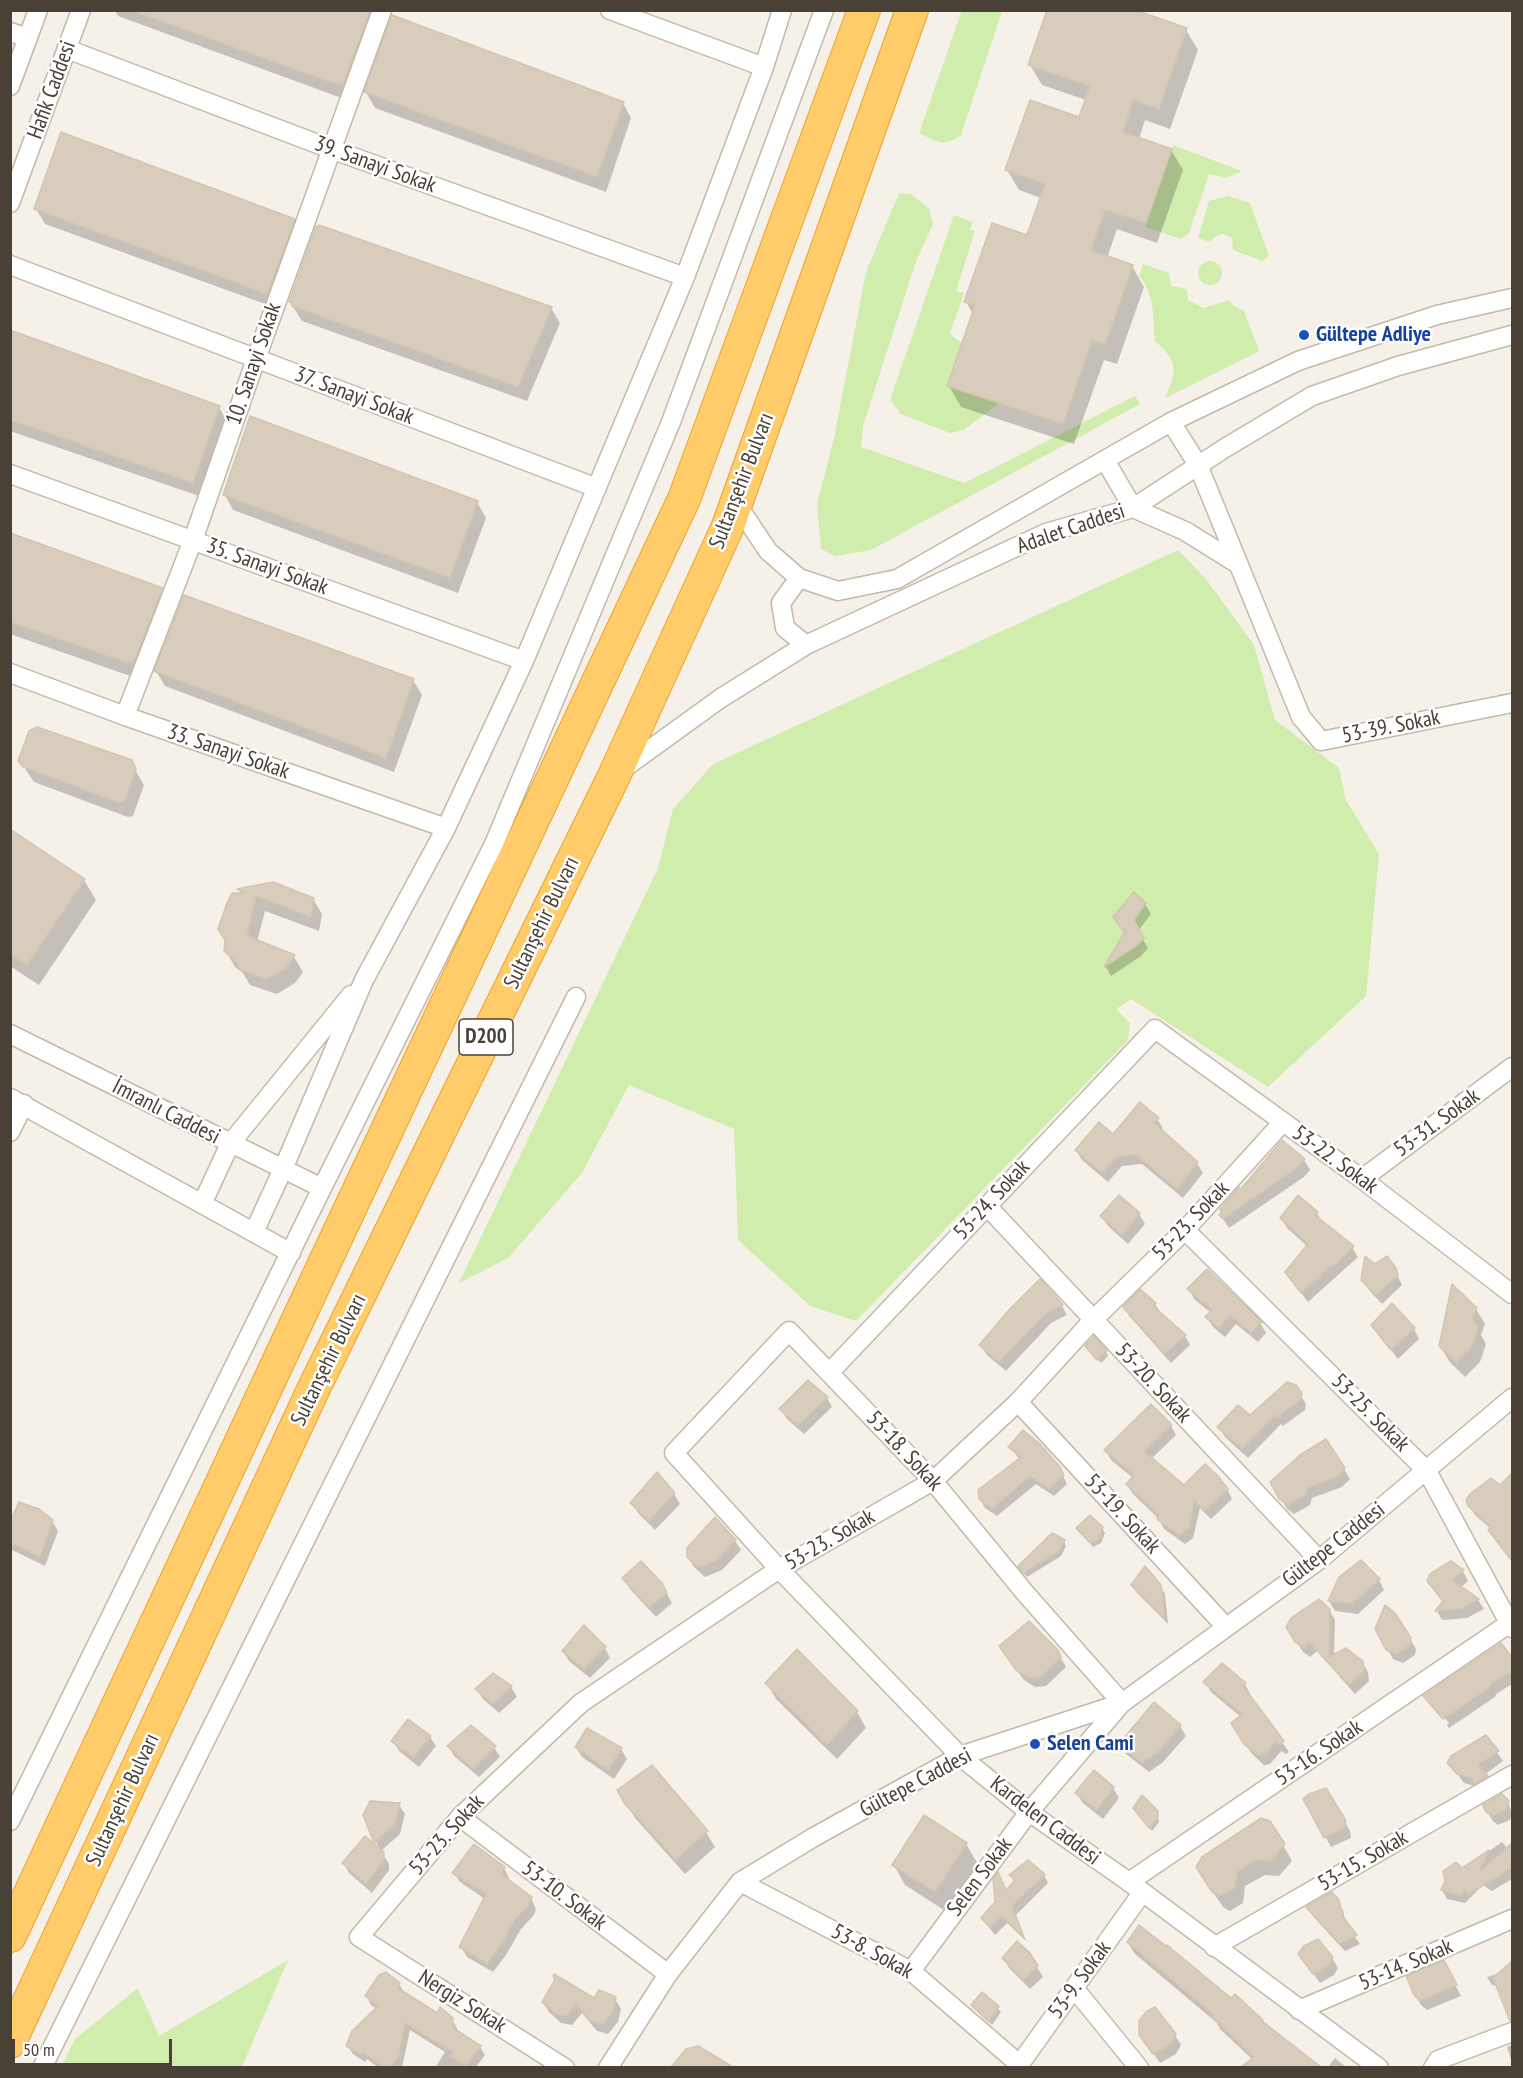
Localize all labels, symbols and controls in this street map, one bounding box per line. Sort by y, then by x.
street label: Hafik Caddesi [22,37,82,143]
street label: 39. Sanayi Sokak [311,131,439,199]
street label: 10. Sanayi Sokak [221,299,287,429]
place label: Gültepe Adliye [1316,322,1431,348]
marker: Gültepe Adliye [1297,328,1311,342]
street label: 37. Sanayi Sokak [291,361,417,431]
street label: Sultanşehir Bulvarı [704,409,780,553]
street label: Adalet Caddesi [1013,498,1129,560]
street label: 35. Sanayi Sokak [203,533,331,601]
street label: 53-39. Sokak [1340,705,1442,749]
street label: 33. Sanayi Sokak [163,719,293,785]
street label: Sultanşehir Bulvarı [499,853,585,993]
road number: D200 [459,1019,513,1055]
street label: İmranlı Caddesi [108,1074,224,1150]
street label: 53-31. Sokak [1389,1083,1485,1163]
street label: 53-22. Sokak [1287,1120,1383,1200]
street label: 53-24. Sokak [948,1155,1036,1245]
street label: 53-23. Sokak [1147,1176,1235,1266]
street label: Sultanşehir Bulvarı [286,1290,372,1430]
street label: 53-20. Sokak [1109,1338,1197,1428]
street label: 53-25. Sokak [1326,1369,1414,1457]
street label: 53-18. Sokak [860,1406,948,1496]
street label: 53-19. Sokak [1078,1469,1166,1559]
street label: Gültepe Caddesi [1278,1497,1390,1593]
street label: 53-23. Sokak [780,1504,880,1576]
street label: 53-16. Sokak [1270,1714,1368,1792]
street label: Sultanşehir Bulvarı [81,1729,165,1871]
place label: Selen Cami [1047,1731,1134,1757]
marker: Selen Cami [1028,1737,1042,1751]
street label: Gültepe Caddesi [856,1743,976,1823]
street label: Kardelen Caddesi [985,1771,1105,1871]
street label: 53-23. Sokak [404,1789,490,1881]
street label: 53-15. Sokak [1313,1825,1413,1897]
street label: Selen Sokak [942,1832,1018,1922]
street label: 53-10. Sokak [516,1856,612,1936]
street label: 53-8. Sokak [826,1919,918,1985]
street label: 53-14. Sokak [1355,1933,1457,1997]
street label: 53-9. Sokak [1043,1936,1117,2024]
street label: Nergiz Sokak [413,1965,511,2039]
scale bar [15,2027,176,2065]
text: 50 m [23,2038,55,2061]

